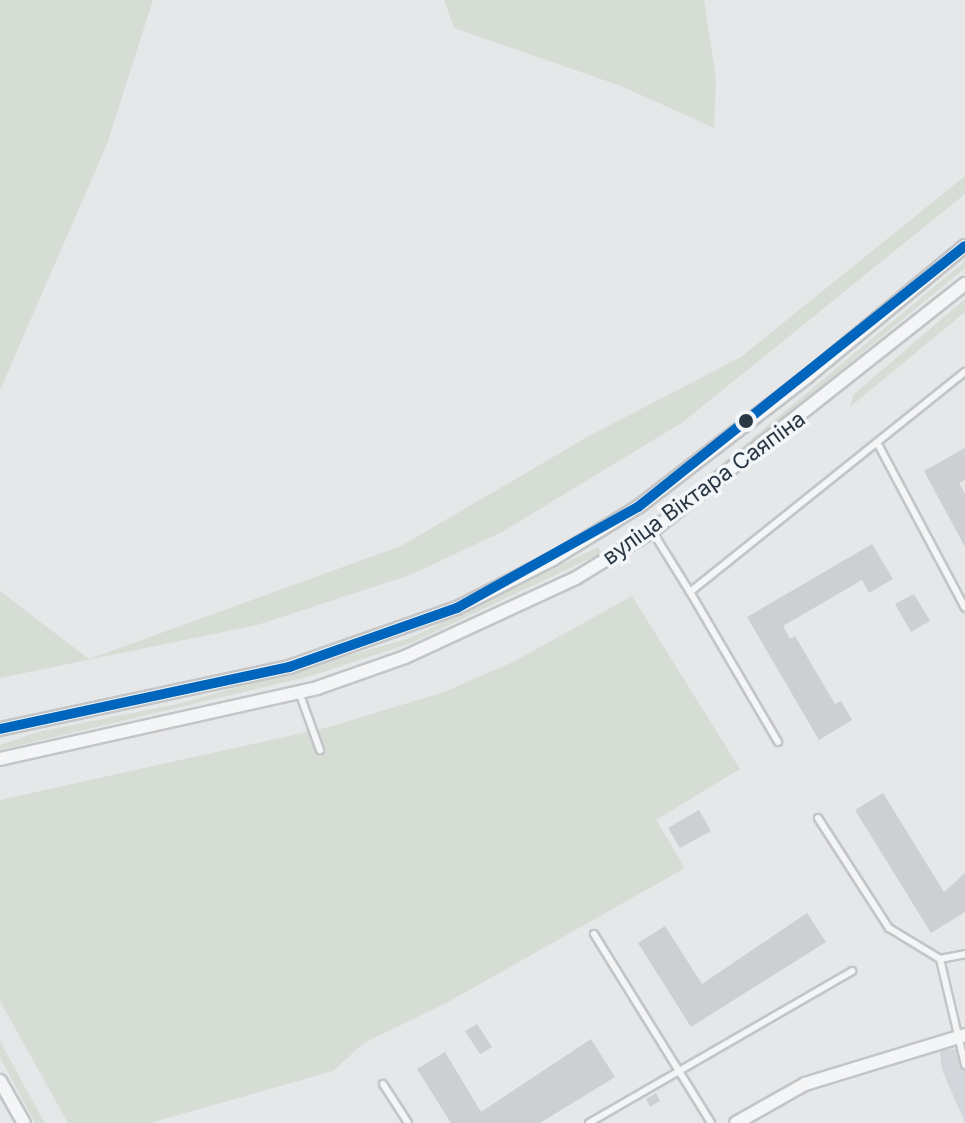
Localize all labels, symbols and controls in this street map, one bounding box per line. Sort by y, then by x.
street label: вуліца Віктара Саяпіна [597,406,811,570]
unlabelled marker [738,413,754,429]

